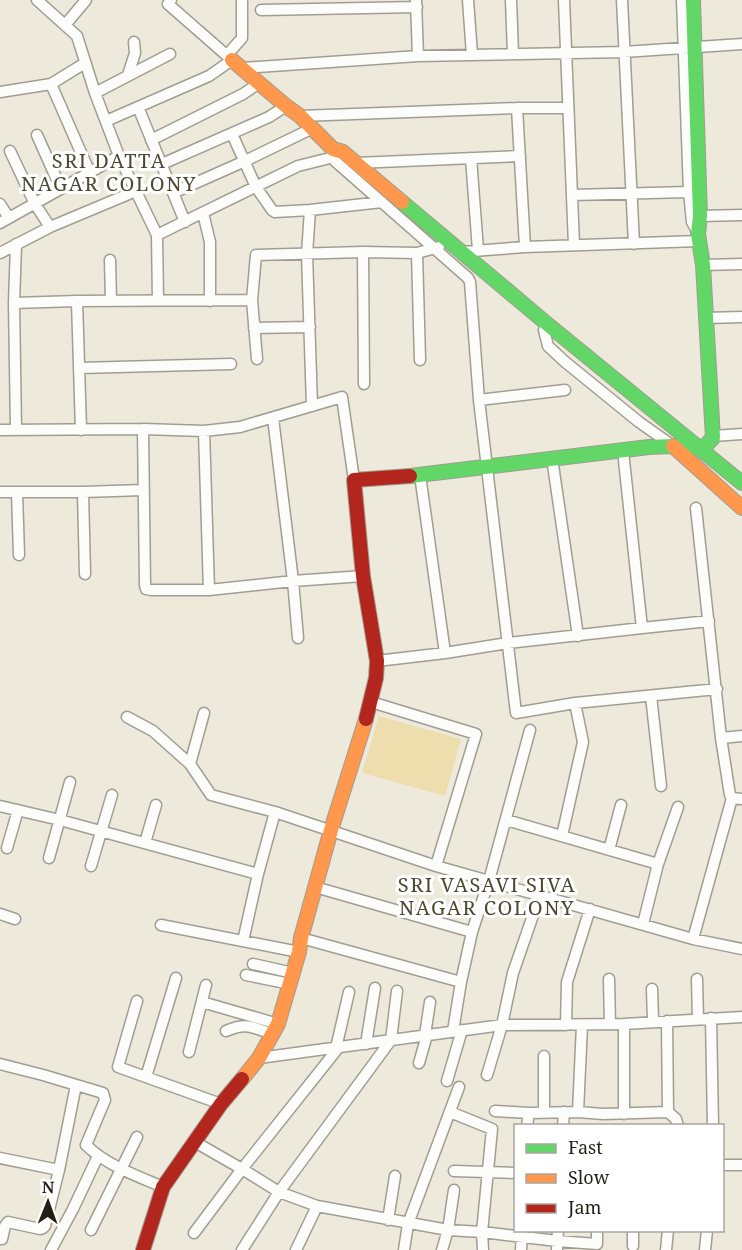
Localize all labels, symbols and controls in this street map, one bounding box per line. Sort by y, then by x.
district label: SRI DATTA NAGAR COLONY [21,147,197,197]
district label: SRI VASAVI SIVA NAGAR COLONY [398,871,576,921]
legend [514,1124,724,1232]
text: Fast [568,1135,603,1159]
text: Slow [568,1165,610,1189]
north arrow [18,1172,78,1232]
text: N [42,1176,55,1198]
text: Jam [567,1195,602,1219]

